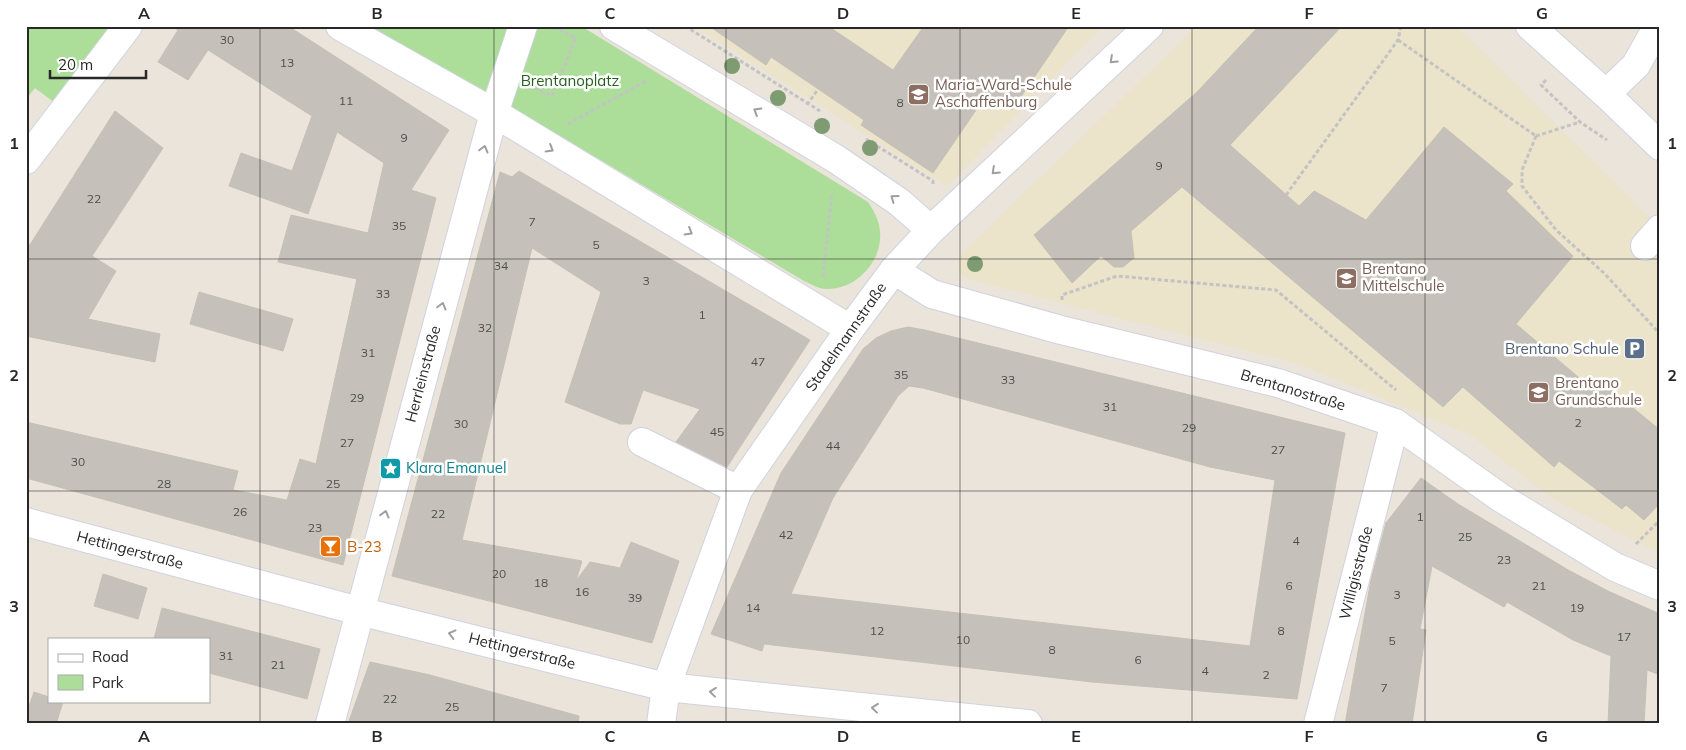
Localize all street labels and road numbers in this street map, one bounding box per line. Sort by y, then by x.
street label: Stadelmannstraße [801,279,890,395]
street label: Herrleinstraße [400,323,445,424]
street label: Brentanostraße [1238,365,1348,415]
street label: Willigisstraße [1335,524,1376,622]
street label: Hettingerstraße [75,526,185,573]
street label: Hettingerstraße [467,628,578,673]

